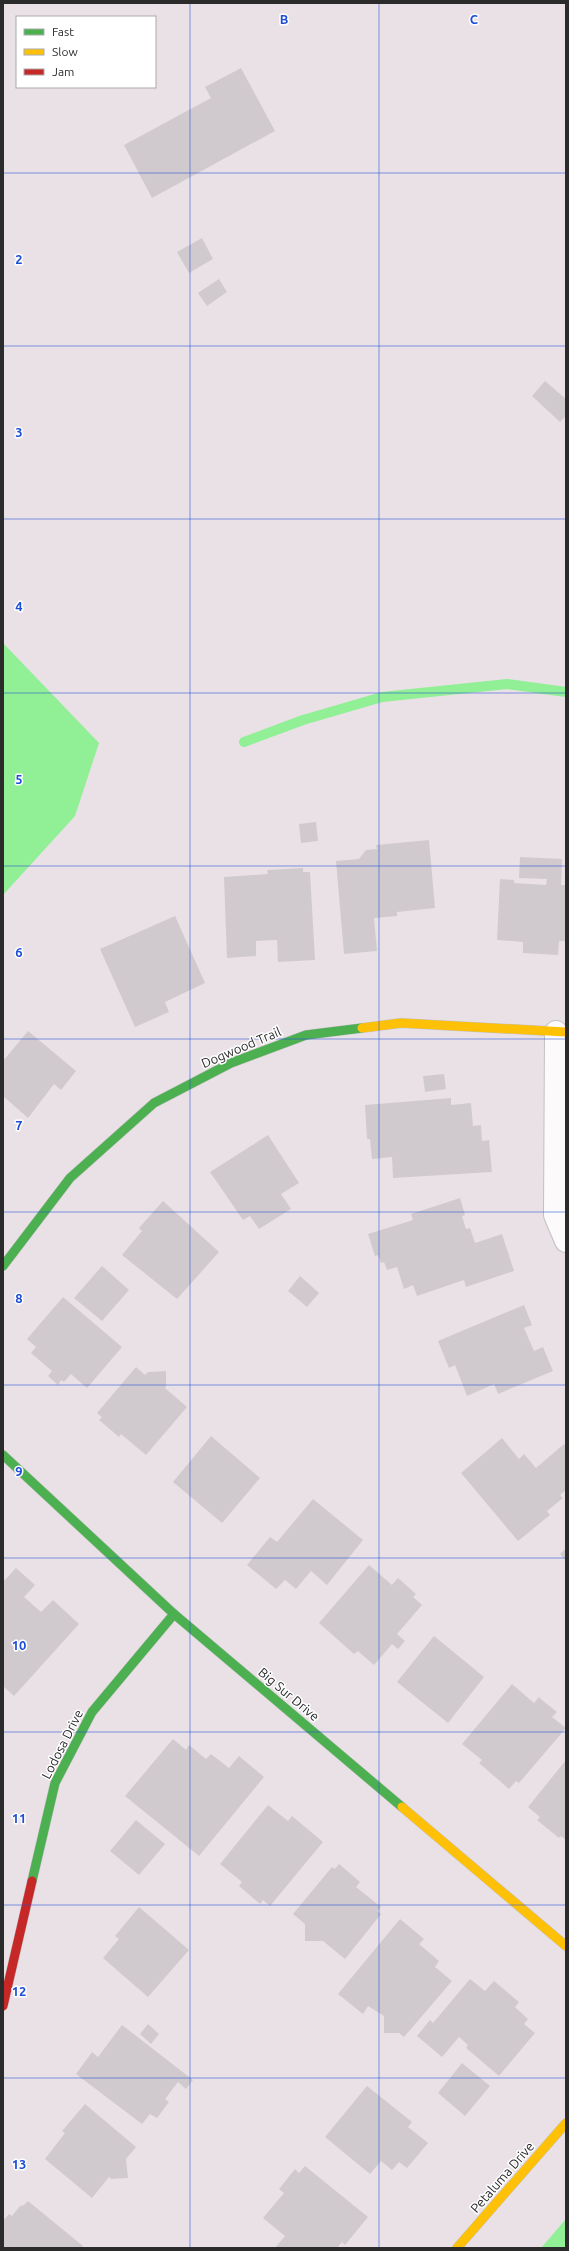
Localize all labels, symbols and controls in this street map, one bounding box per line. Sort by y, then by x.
text: B [280,12,289,26]
text: C [470,12,479,26]
legend [16,16,156,88]
text: Fast [52,25,74,38]
text: Slow [52,45,78,58]
text: Jam [52,65,74,78]
text: 2 [15,252,23,266]
text: 3 [15,425,23,439]
text: 4 [15,599,23,613]
text: 5 [15,772,23,786]
text: 6 [15,945,23,959]
street label: Dogwood Trail [199,1024,283,1070]
text: 7 [15,1118,23,1132]
text: 8 [15,1291,23,1305]
text: 9 [15,1464,23,1478]
text: 10 [12,1638,26,1652]
street label: Big Sur Drive [256,1665,322,1723]
street label: Lodosa Drive [39,1707,85,1781]
text: 11 [12,1811,26,1825]
text: 12 [12,1984,26,1998]
street label: Petaluma Drive [468,2139,536,2215]
text: 13 [12,2157,26,2171]

